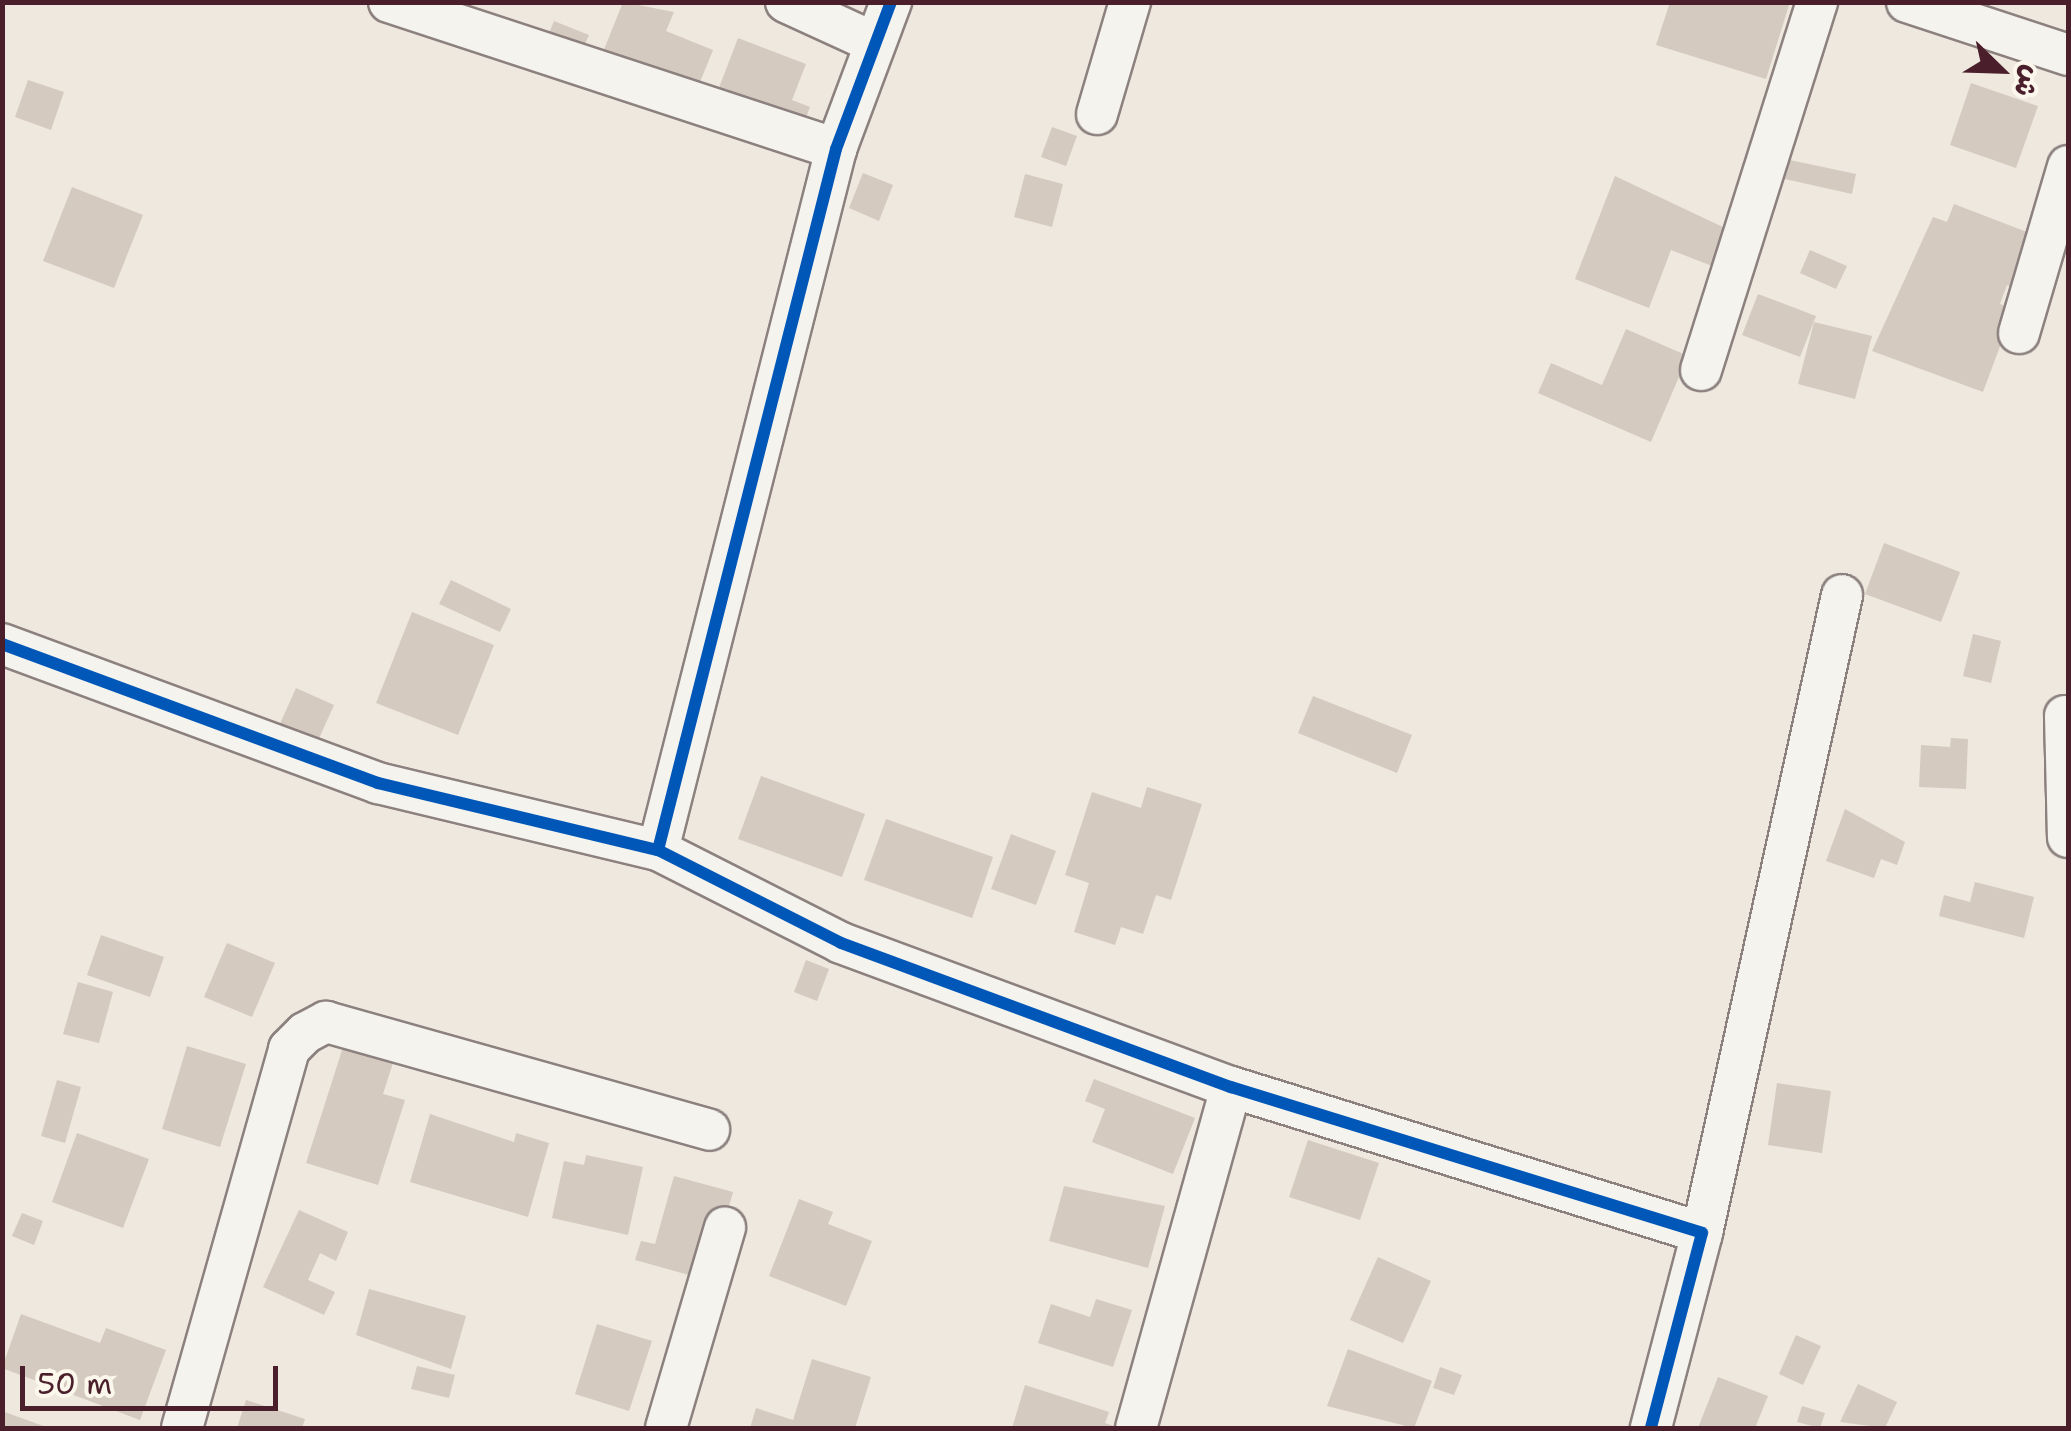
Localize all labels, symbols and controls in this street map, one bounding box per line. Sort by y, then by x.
north arrow [1951,20,2051,120]
text: ش [2005,60,2052,103]
scale bar [25,1346,282,1408]
text: 50 m [37,1363,112,1404]

